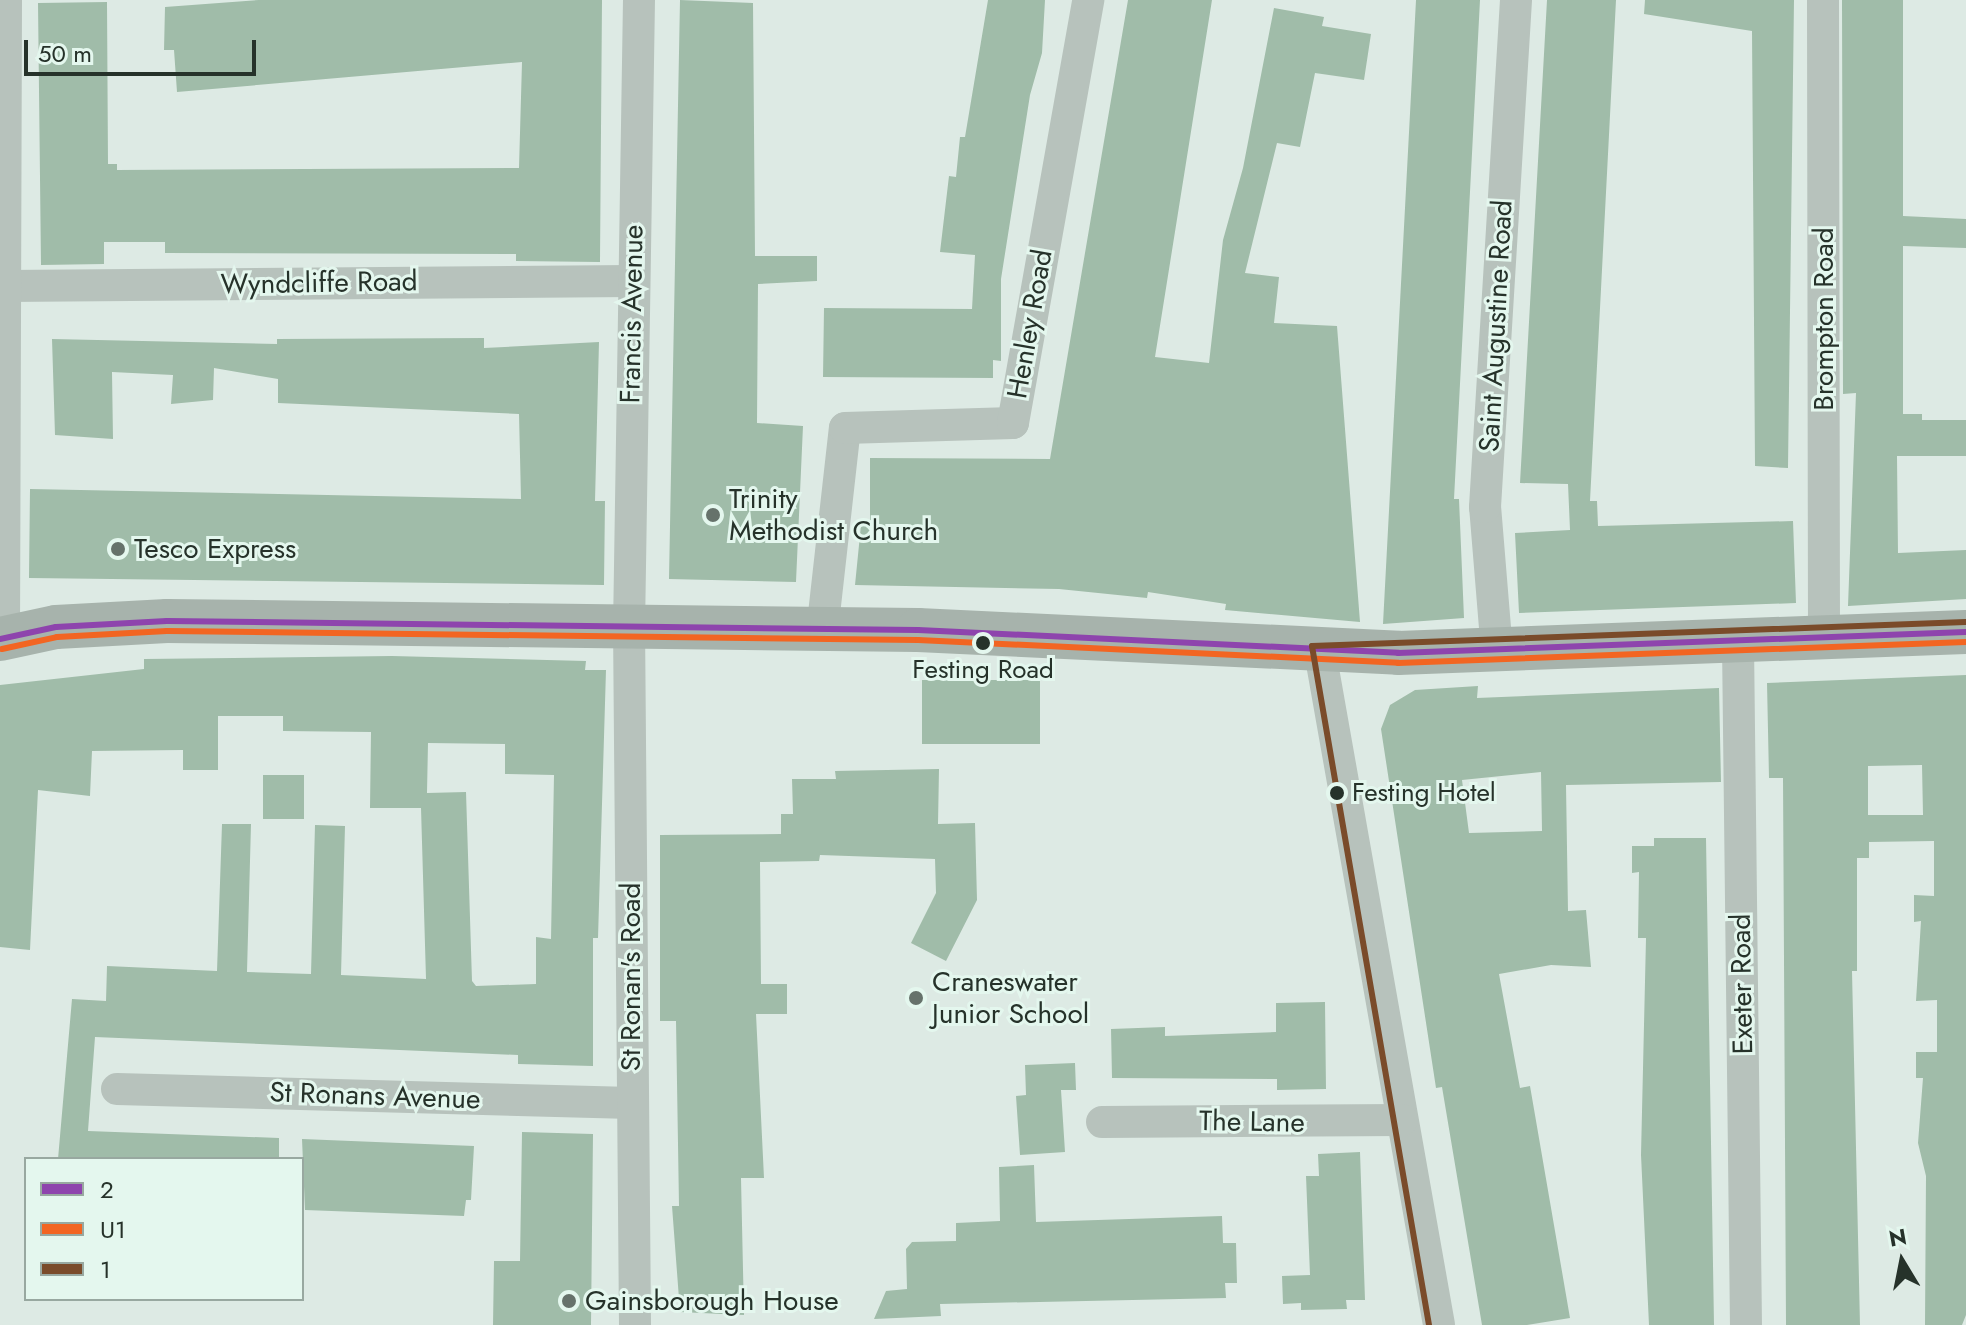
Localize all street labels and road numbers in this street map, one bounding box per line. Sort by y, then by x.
street label: Saint Augustine Road [1473,199,1519,453]
street label: Francis Avenue [614,224,650,404]
street label: Brompton Road [1807,227,1841,411]
street label: Henley Road [1000,247,1060,401]
street label: Wyndcliffe Road [220,264,418,302]
street label: St Ronan's Road [614,883,648,1071]
street label: Exeter Road [1724,913,1760,1055]
street label: St Ronans Avenue [269,1076,481,1116]
street label: The Lane [1199,1104,1305,1140]

